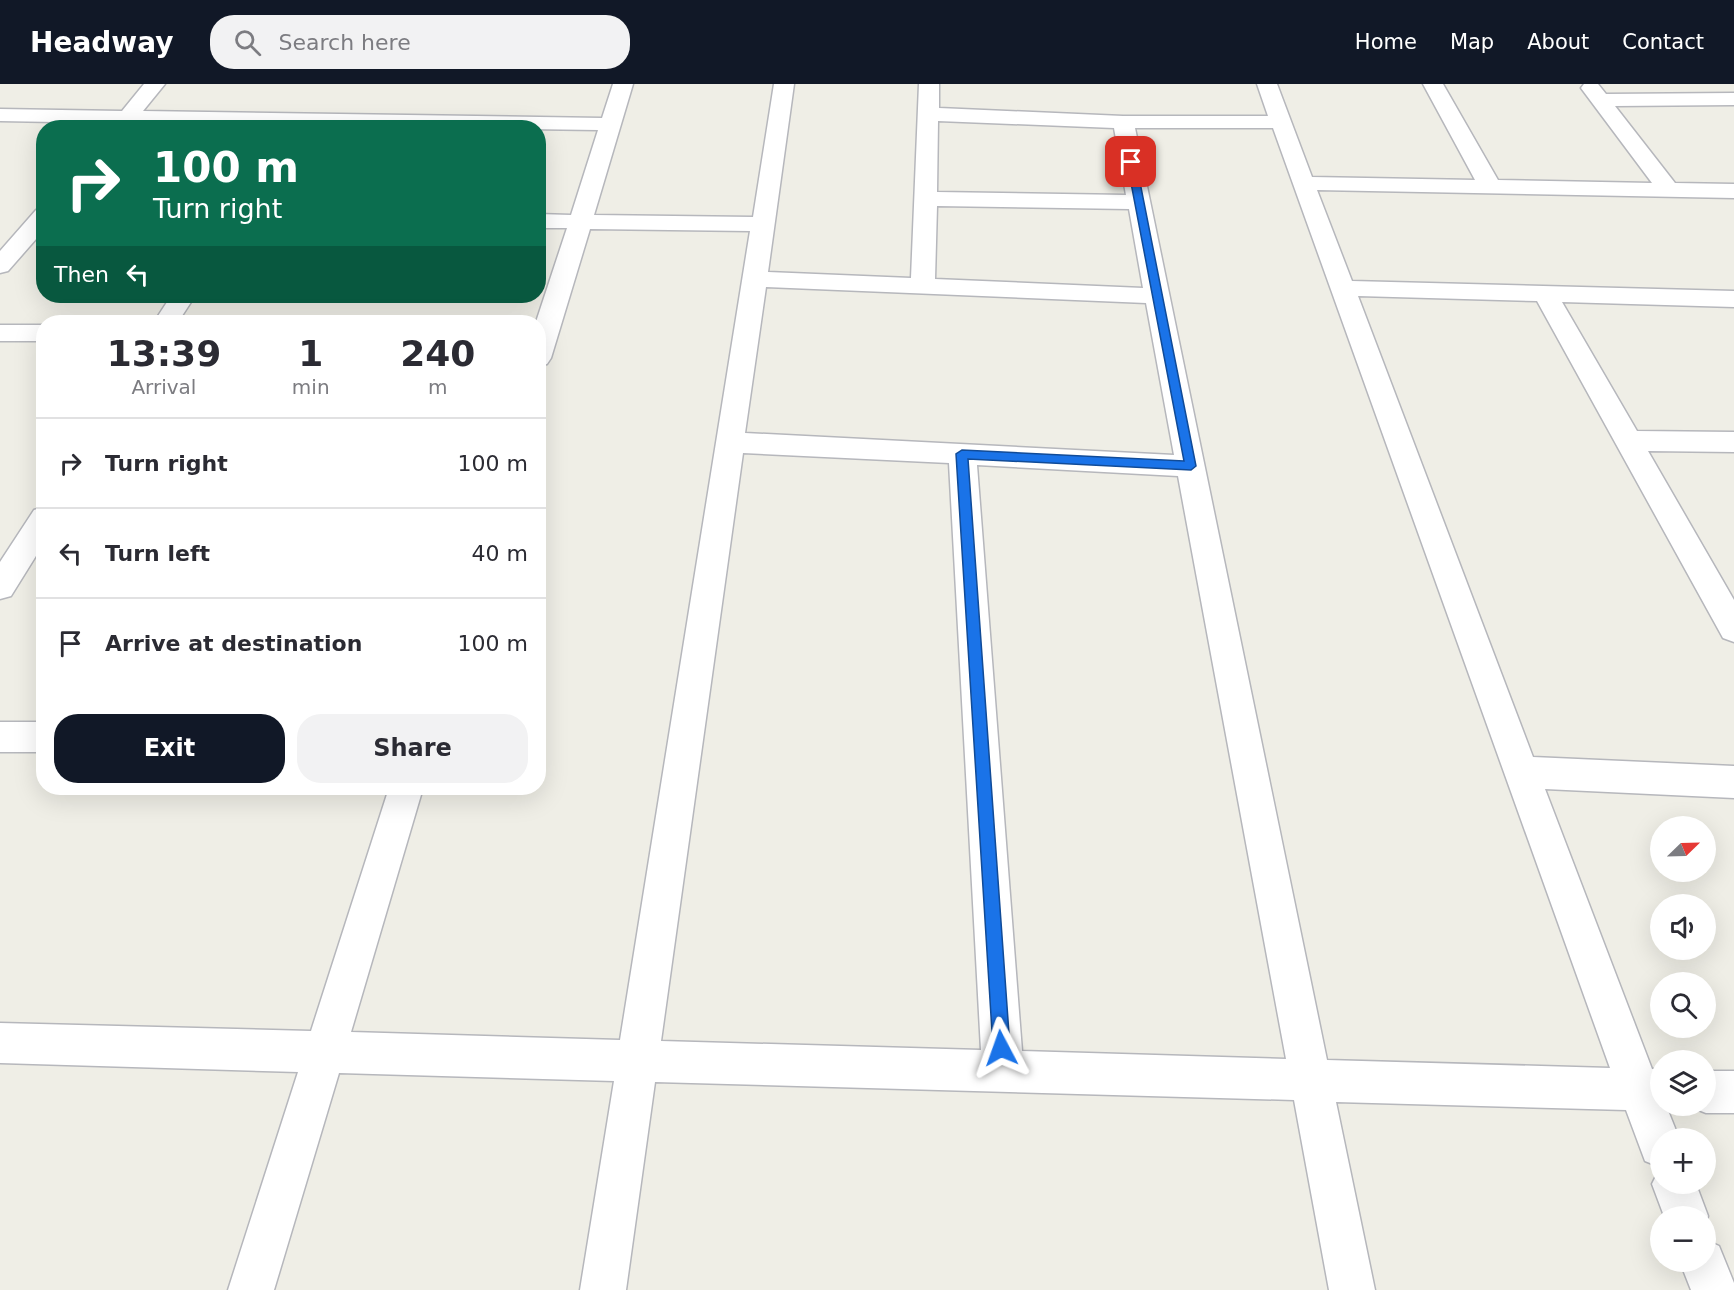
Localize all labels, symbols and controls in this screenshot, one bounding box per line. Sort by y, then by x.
search box [210,15,630,69]
text: Headway [30,26,174,59]
icon: search [231,26,264,59]
text: Search here [279,30,411,55]
text: Home [1355,30,1417,54]
text: Map [1450,30,1494,54]
text: About [1527,30,1589,54]
text: Contact [1622,30,1704,54]
pin [1105,136,1156,187]
text: 100 m [153,143,299,192]
icon: right [54,144,132,222]
icon: arrive [1114,145,1147,178]
text: Turn right [153,193,282,224]
icon: left [121,258,154,291]
text: Then [54,262,109,287]
text: 13:39 [107,333,221,374]
text: 1 [298,333,323,374]
text: 240 [400,333,475,374]
text: Arrival [131,375,196,399]
text: min [292,375,330,399]
text: m [428,375,448,399]
icon: right [54,447,87,480]
text: Turn right [105,451,228,476]
text: 100 m [458,451,528,476]
icon: left [54,537,87,570]
text: Turn left [105,541,210,566]
text: 40 m [472,541,528,566]
icon: arrive [54,627,87,660]
text: Arrive at destination [105,631,362,656]
text: 100 m [458,631,528,656]
button: Exit [54,714,285,783]
button: Share [297,714,528,783]
north arrow [1650,816,1716,882]
map controls [1650,816,1716,1272]
button: sound [1650,894,1716,960]
button: search [1650,972,1716,1038]
position arrow [969,1016,1033,1080]
button: layers [1650,1050,1716,1116]
button: + [1650,1128,1716,1194]
button: − [1650,1206,1716,1272]

